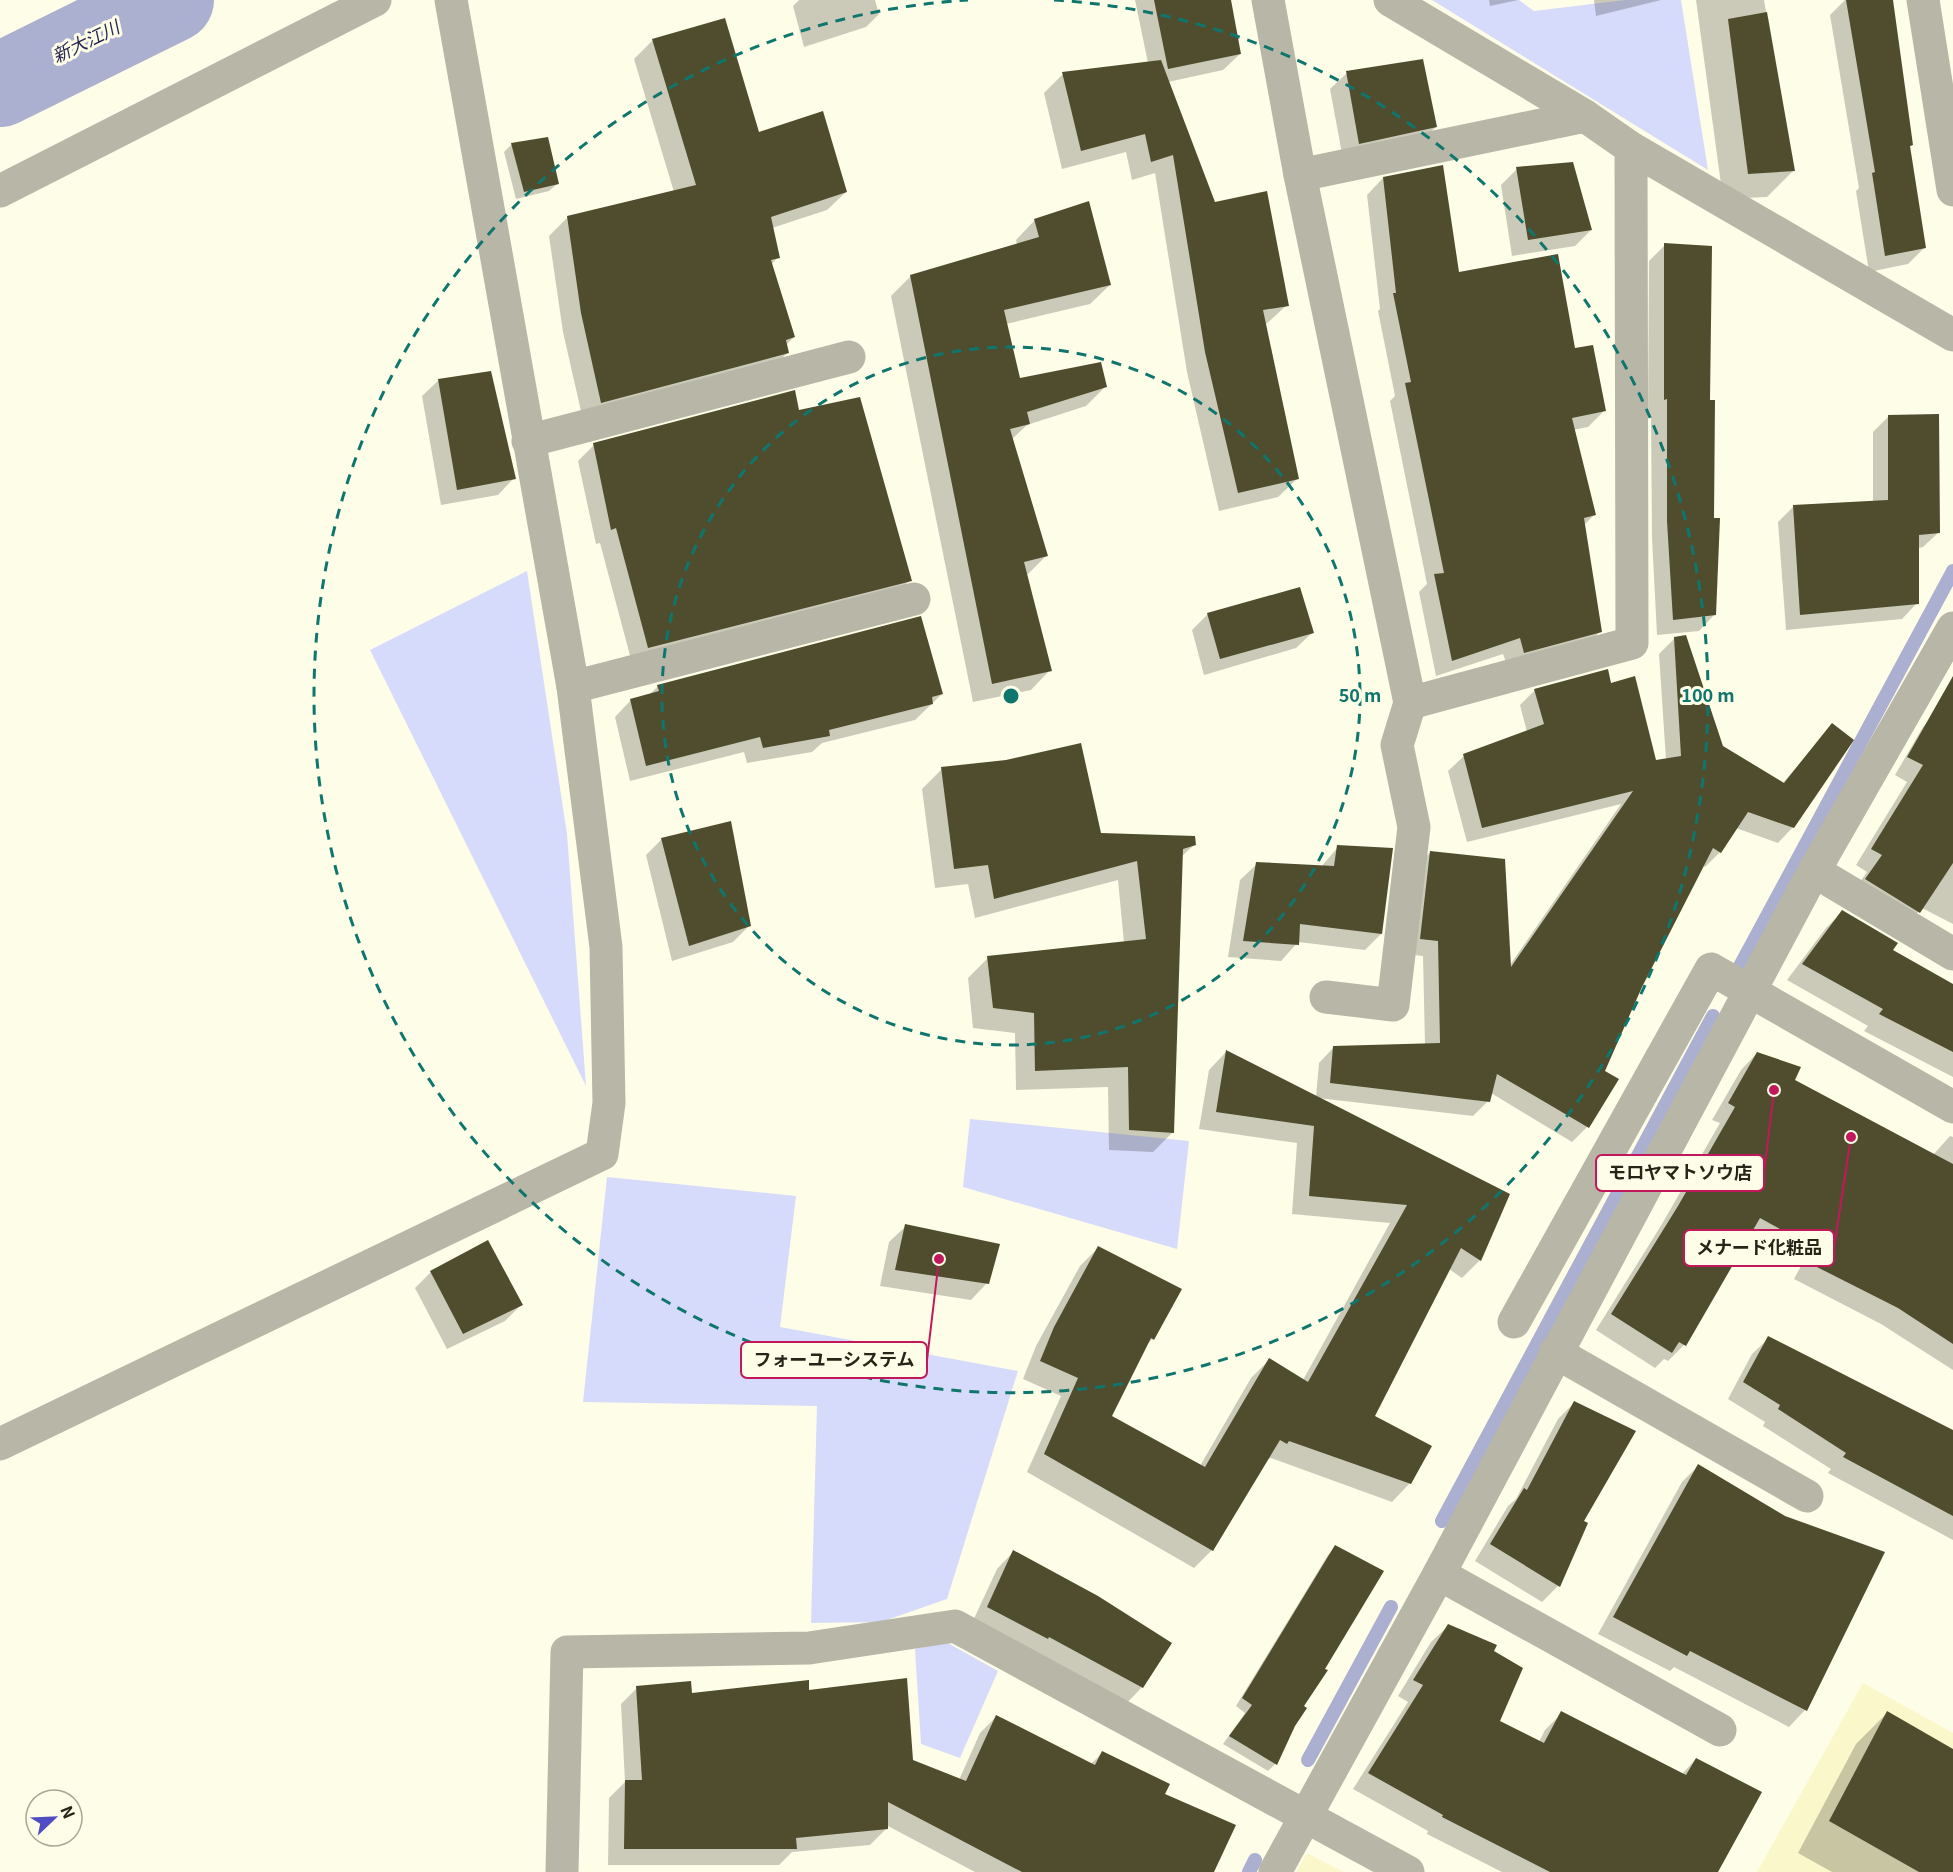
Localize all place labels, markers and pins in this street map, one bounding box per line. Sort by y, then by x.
centre of rings [1001,686,1021,706]
callout: モロヤマトソウ店 [1596,1155,1764,1191]
callout: メナード化粧品 [1684,1230,1834,1266]
callout: フォーユーシステム [741,1342,927,1378]

